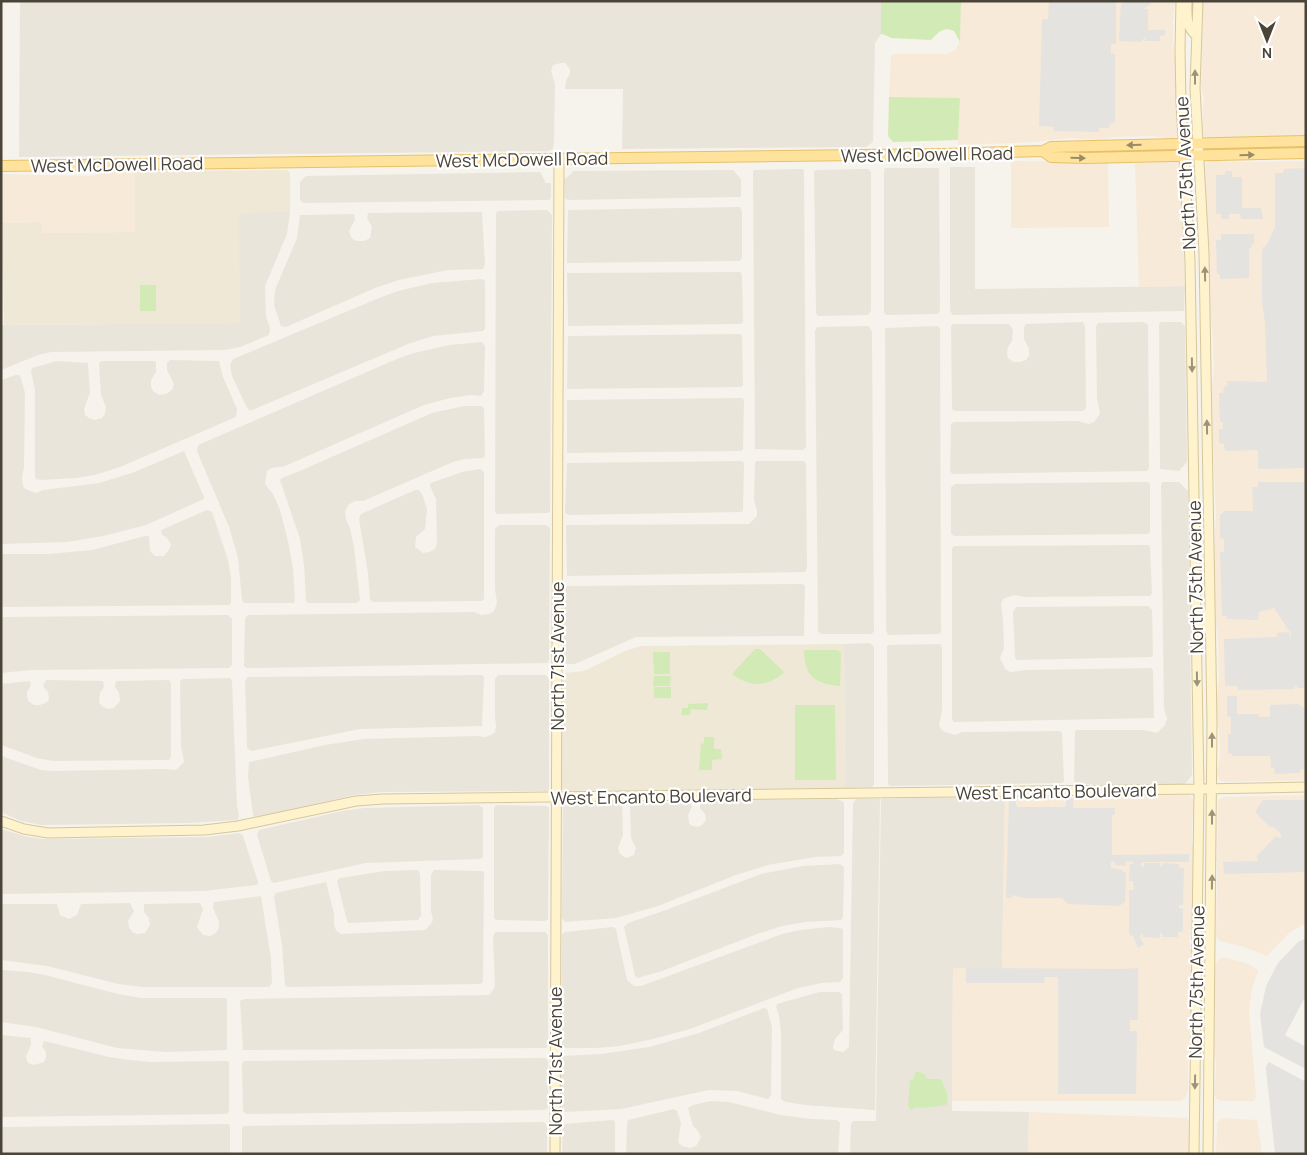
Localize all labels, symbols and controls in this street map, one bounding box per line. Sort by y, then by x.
north arrow [1242,15,1292,65]
text: N [1262,44,1272,63]
one-way arrow [1191,69,1199,85]
street label: North 75th Avenue [1169,96,1201,250]
street label: West McDowell Road [840,140,1014,168]
one-way arrow [1126,141,1142,149]
street label: West McDowell Road [435,145,609,173]
street label: West McDowell Road [30,150,204,178]
one-way arrow [1239,151,1255,159]
one-way arrow [1070,154,1086,162]
one-way arrow [1201,265,1209,281]
one-way arrow [1188,357,1196,373]
one-way arrow [1203,419,1211,435]
street label: North 75th Avenue [1182,500,1208,654]
street label: North 71st Avenue [545,582,569,730]
one-way arrow [1193,671,1201,687]
one-way arrow [1208,732,1216,748]
street label: West Encanto Boulevard [955,777,1157,805]
street label: West Encanto Boulevard [550,782,752,810]
one-way arrow [1208,809,1216,825]
one-way arrow [1208,873,1216,889]
street label: North 75th Avenue [1183,905,1209,1059]
street label: North 71st Avenue [543,987,567,1135]
one-way arrow [1191,1074,1199,1090]

